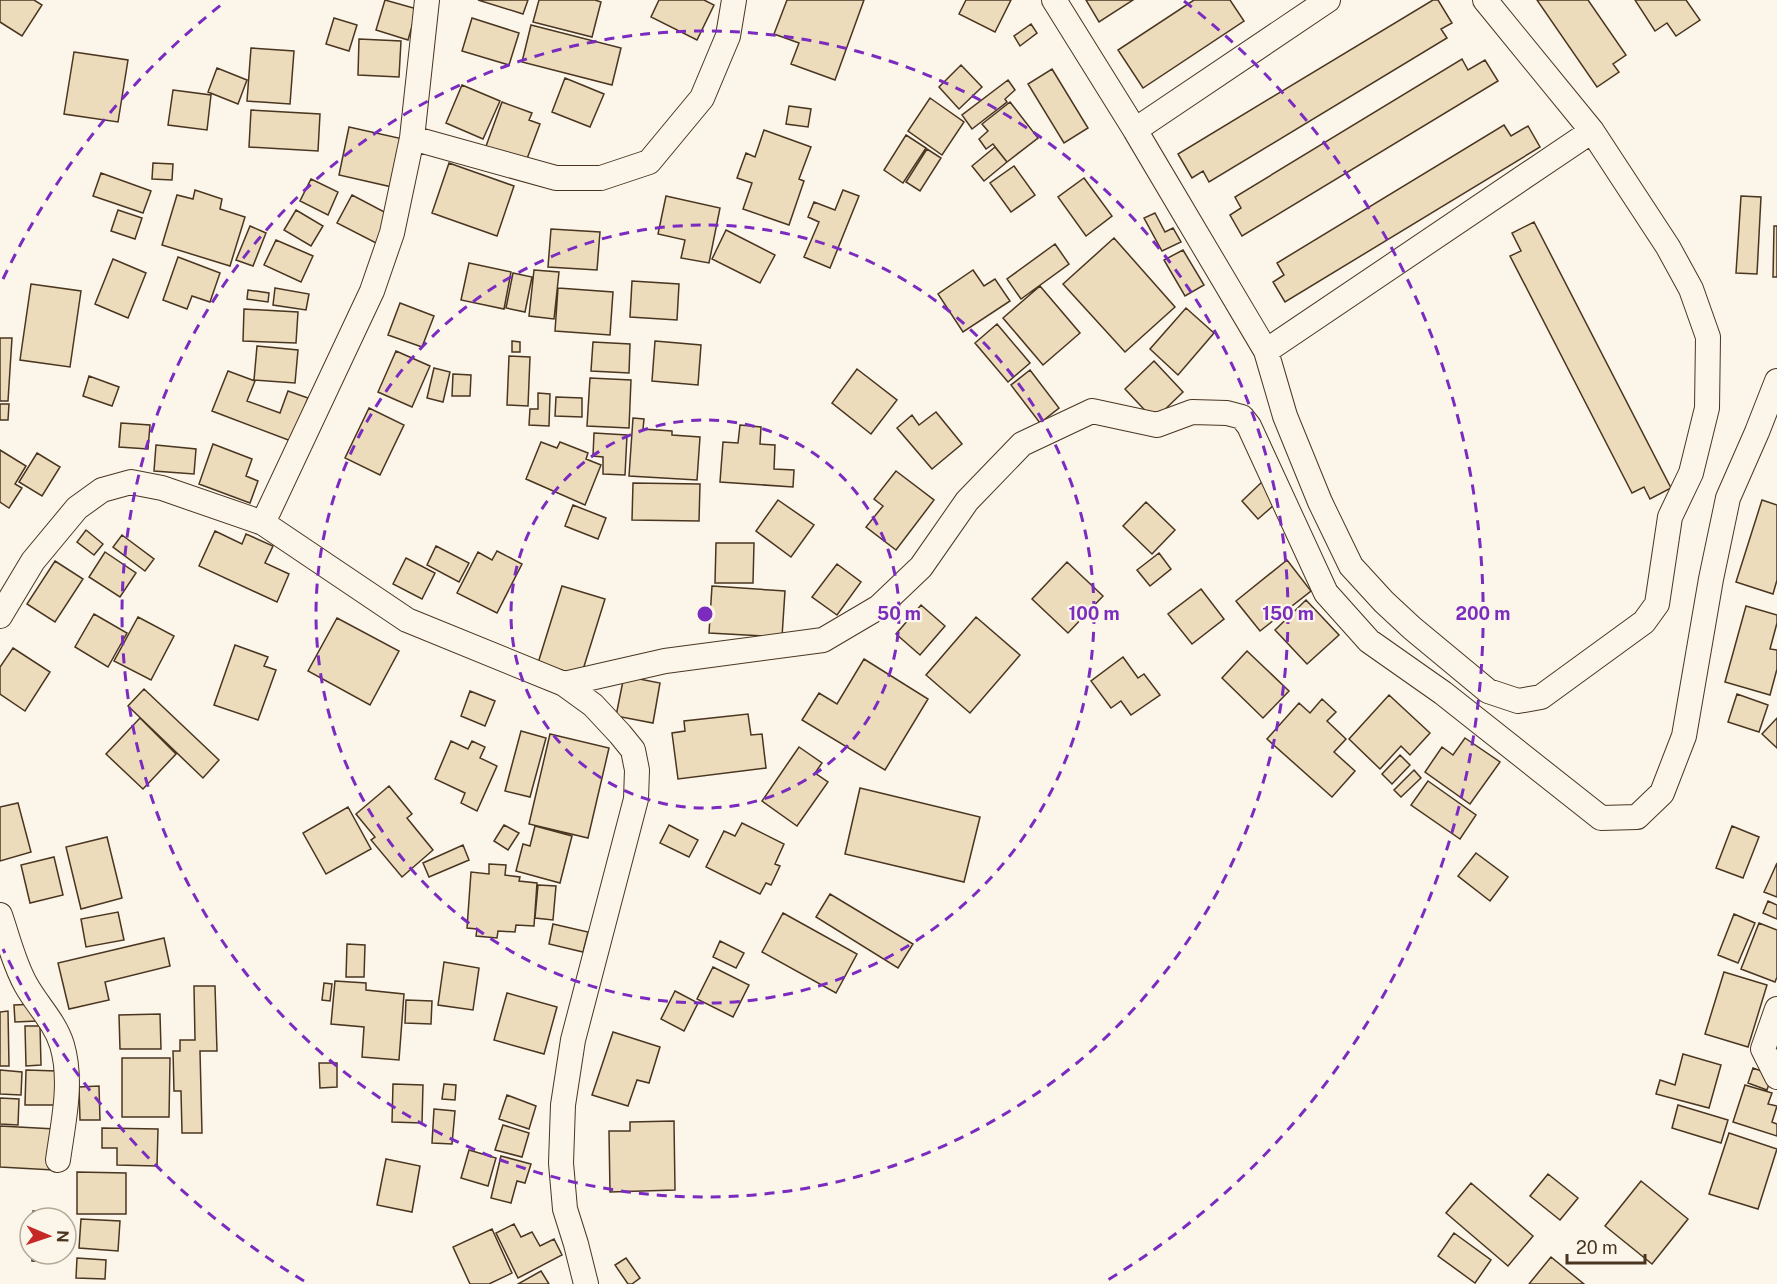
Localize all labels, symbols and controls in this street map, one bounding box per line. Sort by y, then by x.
text: 50 m [877,603,921,624]
text: 100 m [1068,603,1120,624]
text: 150 m [1262,603,1314,624]
text: 200 m [1456,603,1510,624]
centre of rings [695,604,715,624]
north arrow [18,1206,78,1266]
scale bar [1567,1227,1645,1265]
text: N [53,1230,72,1243]
text: 20 m [1576,1237,1618,1258]

